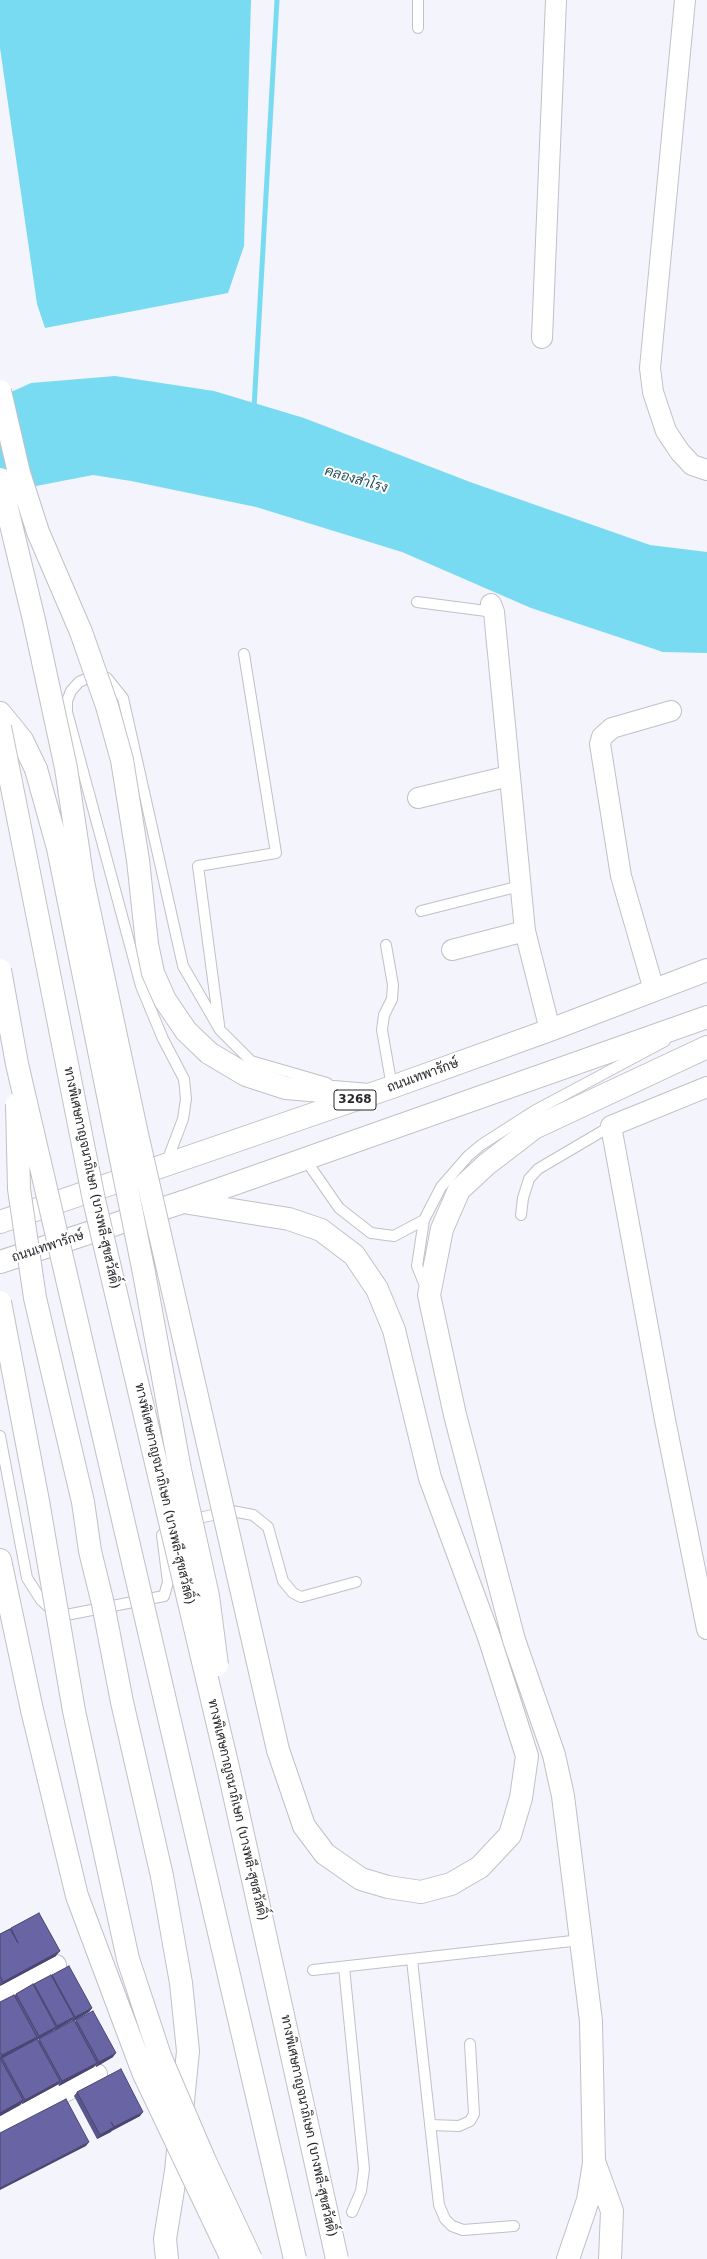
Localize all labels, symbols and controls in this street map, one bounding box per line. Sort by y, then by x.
water label: คลองสำโรง [323,463,389,497]
street label: ถนนเทพารักษ์ [385,1056,461,1096]
street label: ทางพิเศษกาญจนาภิเษก (บางพลี-สุขสวัสดิ์) [60,1066,122,1290]
road number: 3268 [334,1090,376,1110]
street label: ถนนเทพารักษ์ [10,1228,86,1266]
street label: ทางพิเศษกาญจนาภิเษก (บางพลี-สุขสวัสดิ์) [131,1382,197,1606]
street label: ทางพิเศษกาญจนาภิเษก (บางพลี-สุขสวัสดิ์) [204,1698,270,1922]
street label: ทางพิเศษกาญจนาภิเษก (บางพลี-สุขสวัสดิ์) [277,2014,339,2238]

